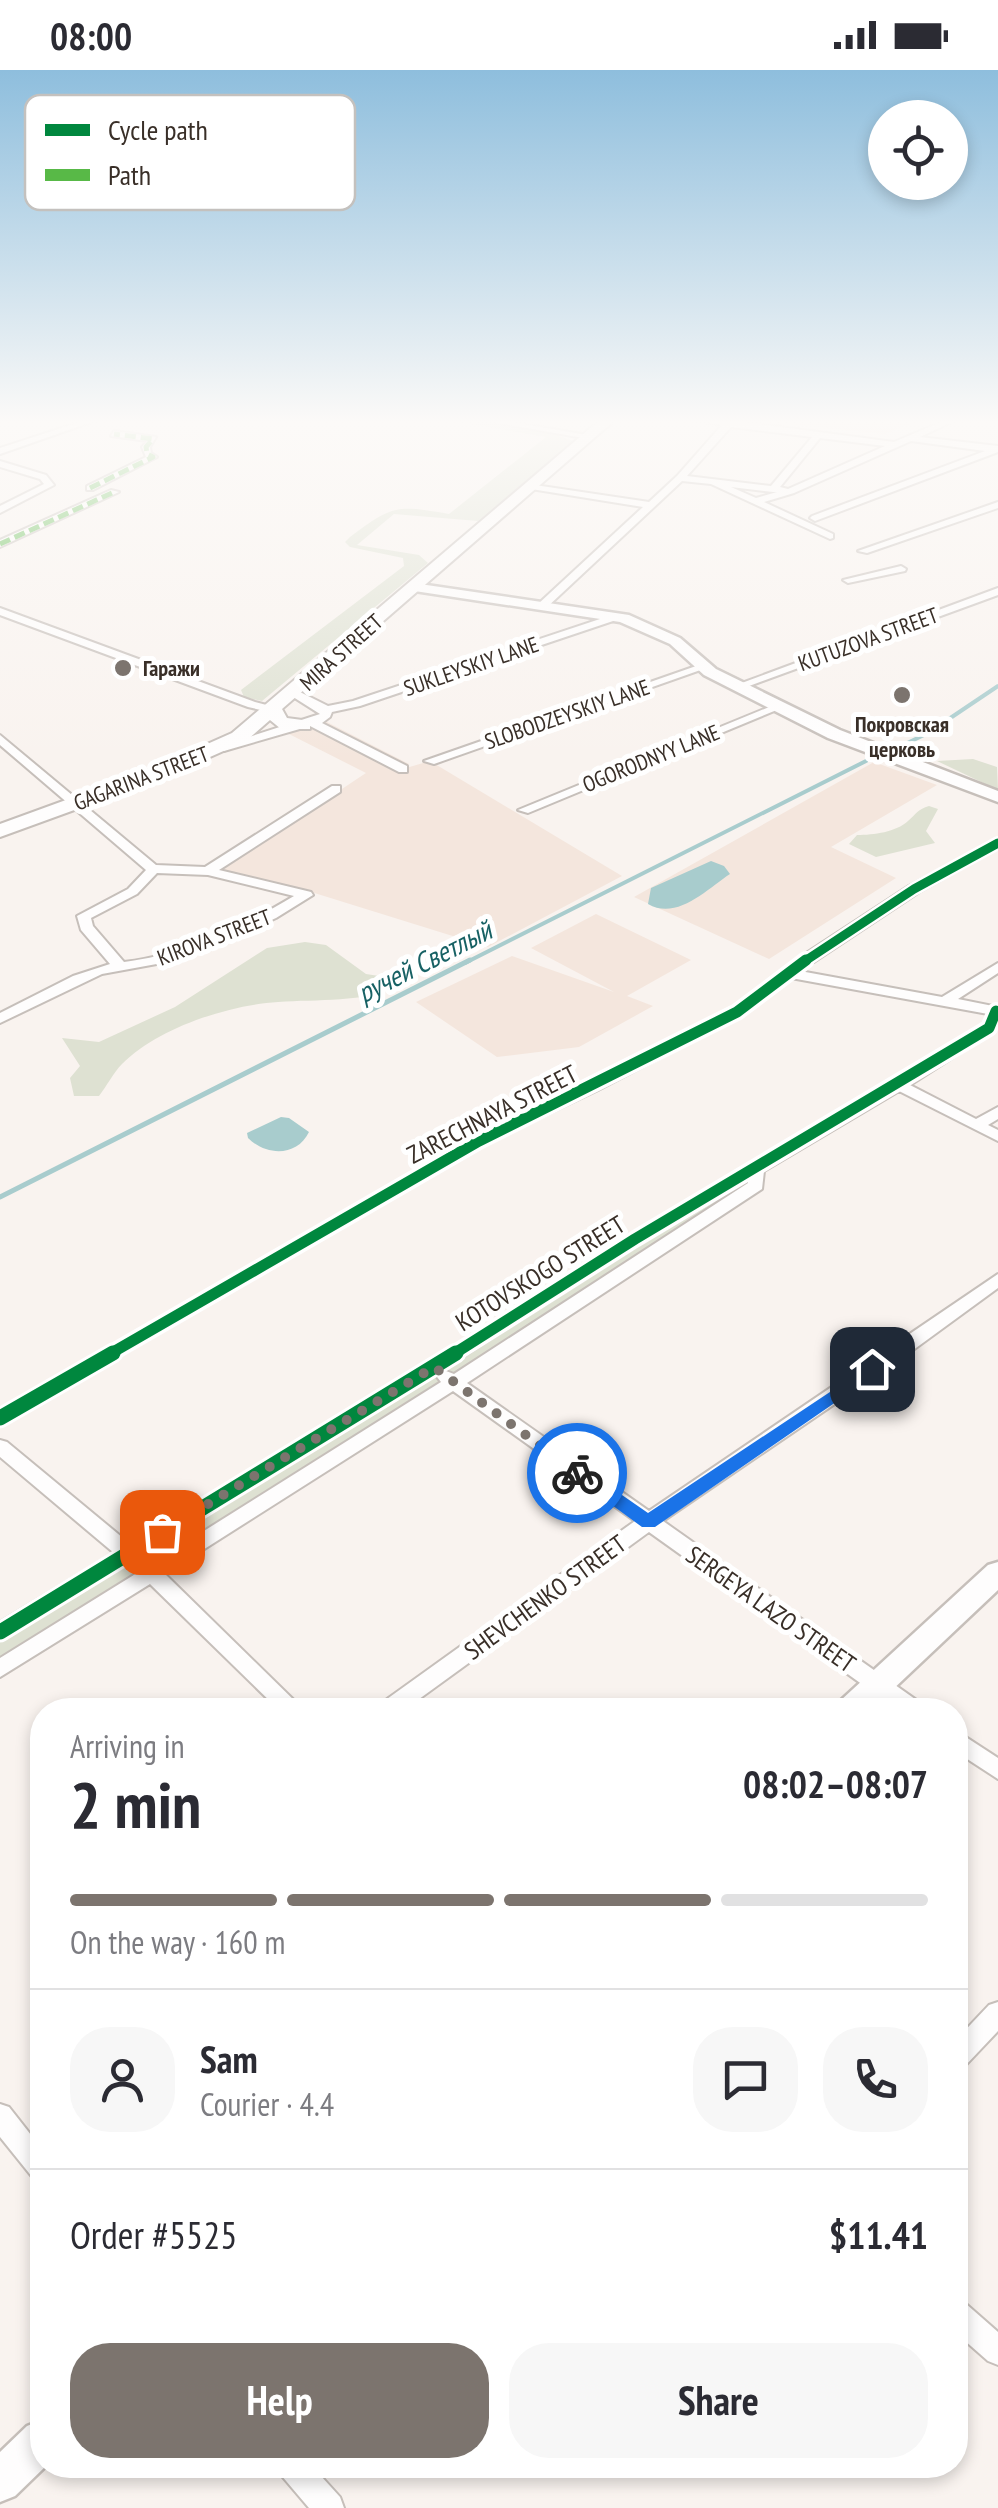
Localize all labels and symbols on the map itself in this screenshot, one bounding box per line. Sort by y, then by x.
legend [25,95,355,210]
text: Cycle path [108,111,208,148]
text: Path [108,156,151,193]
street label: KUTUZOVA STREET [794,601,942,677]
street label: MIRA STREET [294,607,388,697]
street label: SUKLEYSKIY LANE [400,630,542,702]
place label: Гаражи [143,654,200,682]
marker: Гаражи [112,657,134,679]
street label: SLOBODZEYSKIY LANE [481,673,653,755]
marker: Покровская церковь [891,684,913,706]
place label: Покровская церковь [855,710,949,763]
street label: OGORODNYY LANE [578,718,724,798]
street label: GAGARINA STREET [70,739,213,817]
street label: KIROVA STREET [153,902,275,972]
water label: ручей Светлый [350,910,500,1011]
street label: ZARECHNAYA STREET [402,1057,582,1171]
street label: KOTOVSKOGO STREET [449,1208,631,1338]
pin [830,1327,915,1412]
courier [527,1423,627,1523]
pin [120,1490,205,1575]
street label: SHEVCHENKO STREET [458,1528,632,1666]
street label: SERGEYA LAZO STREET [680,1539,862,1679]

